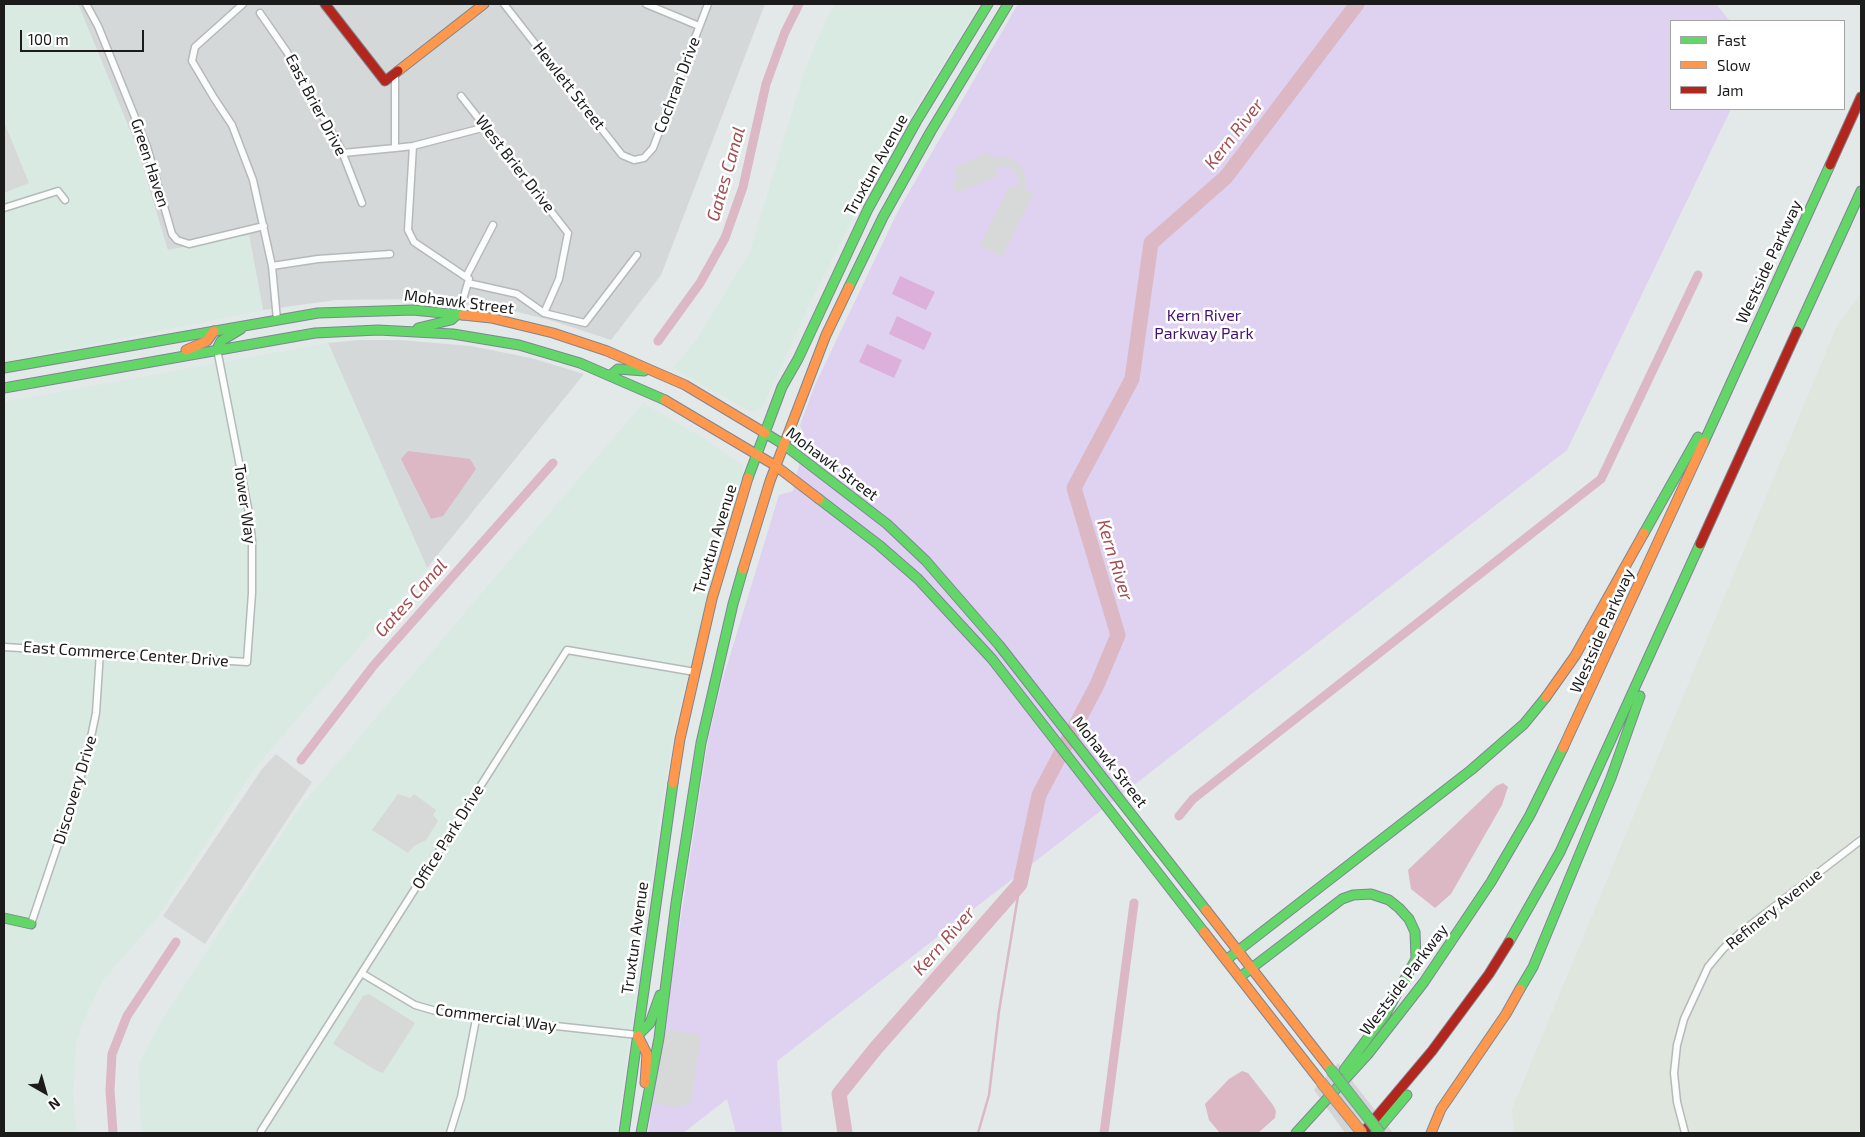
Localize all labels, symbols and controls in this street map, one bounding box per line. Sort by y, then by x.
scale bar [22,20,146,52]
legend [1670,20,1845,110]
text: 100 m [28,30,69,48]
text: Fast [1717,31,1746,49]
street label: Cochran Drive [650,34,704,136]
street label: Hewlett Street [529,38,609,134]
street label: East Brier Drive [281,51,351,159]
text: Slow [1717,56,1751,74]
text: Jam [1717,81,1743,99]
water label: Kern River [1200,94,1268,174]
street label: Truxtun Avenue [840,111,912,219]
street label: West Brier Drive [471,112,559,216]
street label: Green Haven [127,116,173,210]
water label: Gates Canal [702,124,750,224]
street label: Westside Parkway [1732,197,1806,327]
street label: Mohawk Street [403,286,515,318]
park label: Kern River Parkway Park [1154,306,1254,344]
street label: Mohawk Street [782,423,882,505]
street label: Tower Way [230,463,260,545]
street label: Truxtun Avenue [689,482,741,596]
water label: Kern River [1092,517,1138,603]
water label: Gates Canal [370,555,452,641]
street label: Westside Parkway [1566,566,1638,696]
street label: East Commerce Center Drive [23,637,229,671]
street label: Mohawk Street [1068,713,1152,811]
street label: Discovery Drive [49,733,101,847]
street label: Office Park Drive [408,781,488,893]
street label: Refinery Avenue [1722,864,1826,954]
street label: Truxtun Avenue [618,880,652,996]
water label: Kern River [908,902,980,980]
street label: Westside Parkway [1356,921,1452,1039]
street label: Commercial Way [434,1000,558,1036]
north arrow [20,1067,70,1117]
text: N [45,1094,64,1114]

